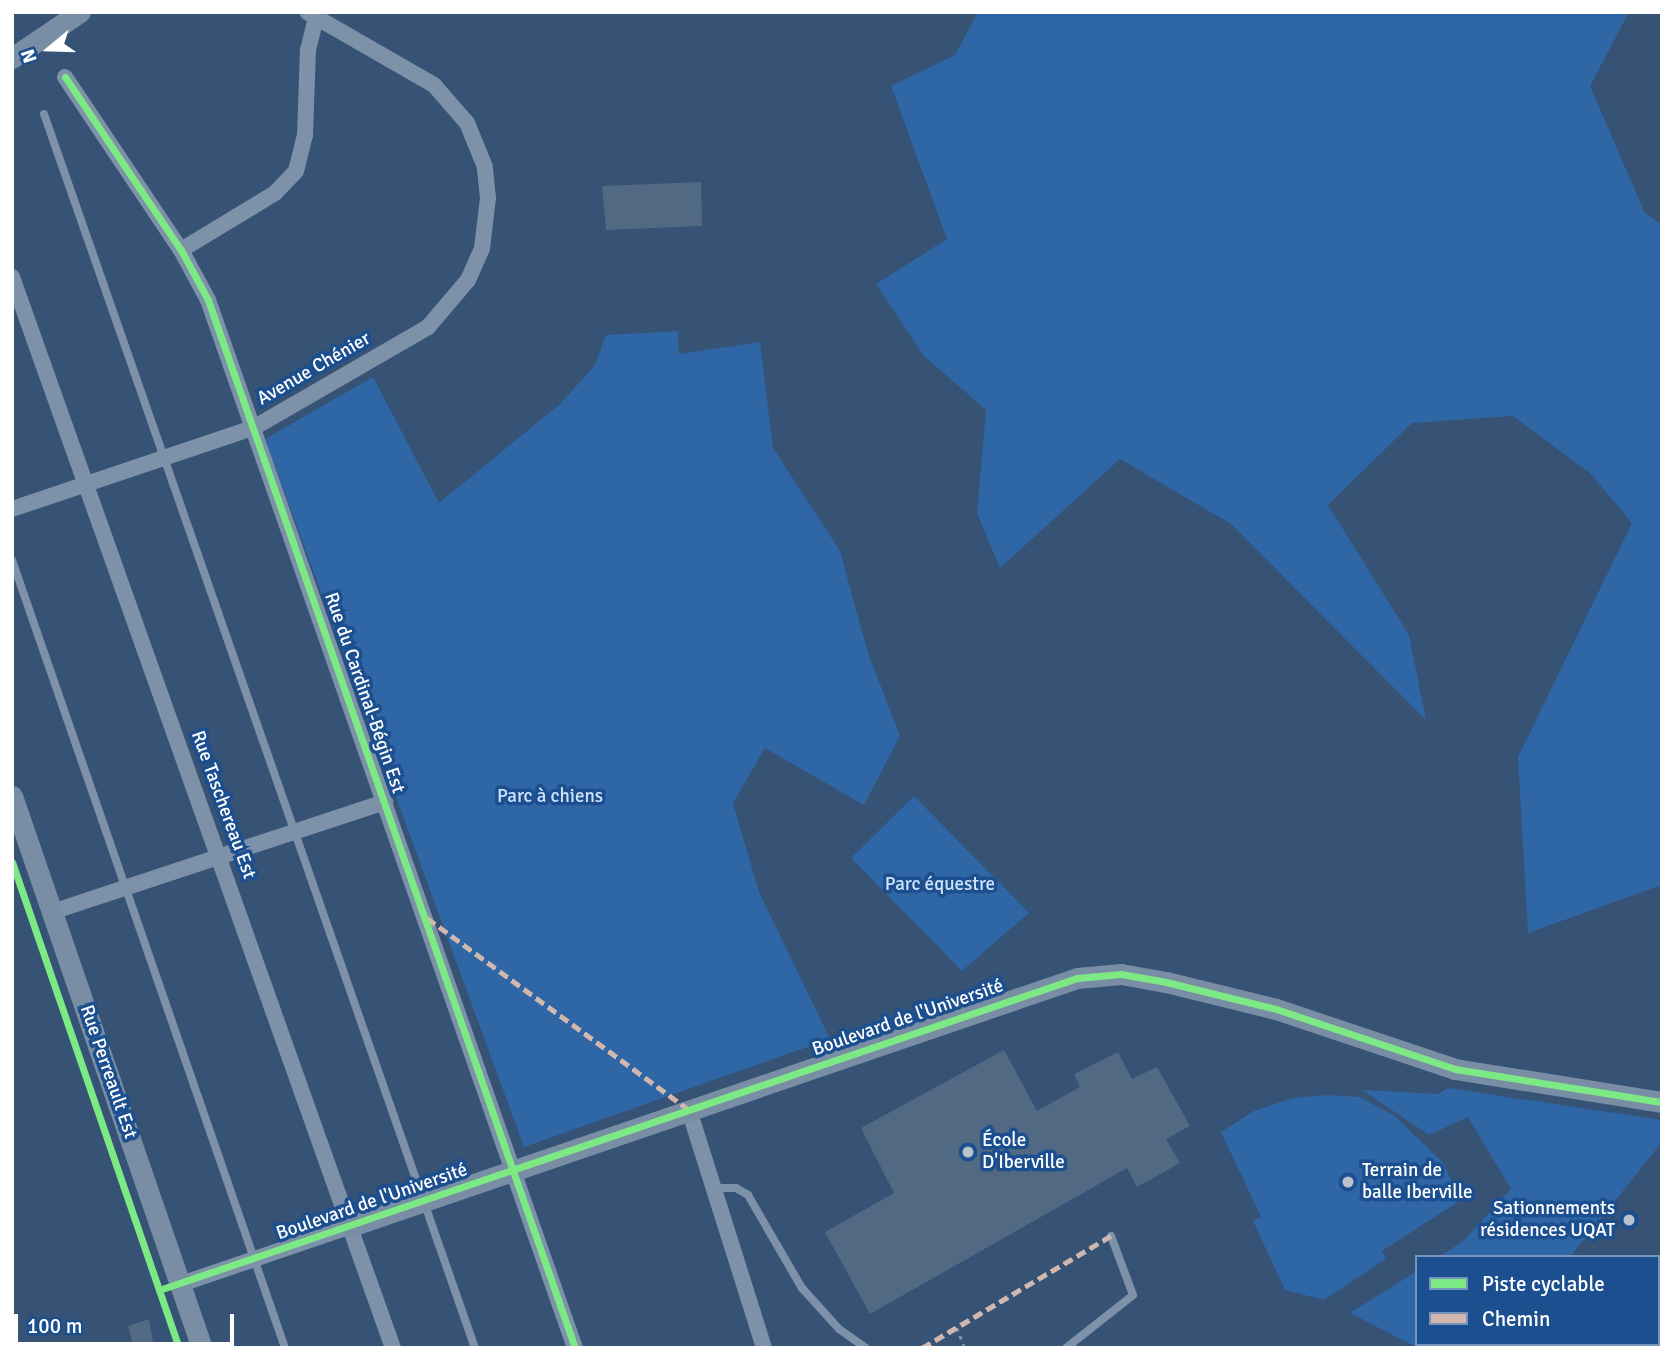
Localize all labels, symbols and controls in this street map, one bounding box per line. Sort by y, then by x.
north arrow [14,14,84,84]
text: N [16,46,43,66]
street label: Avenue Chénier [253,327,375,411]
street label: Rue du Cardinal-Bégin Est [319,590,409,796]
street label: Rue Taschereau Est [186,728,260,882]
park label: Parc à chiens [497,786,603,808]
park label: Parc équestre [885,874,995,896]
street label: Boulevard de l'Université [809,975,1007,1061]
street label: Rue Perreault Est [74,1002,142,1142]
place label: École D'Iberville [982,1130,1065,1174]
marker: École D'Iberville [960,1144,976,1160]
street label: Boulevard de l'Université [273,1159,471,1245]
place label: Terrain de balle Iberville [1362,1160,1473,1204]
marker: Terrain de balle Iberville [1340,1174,1356,1190]
place label: Sationnements résidences UQAT [1480,1198,1615,1242]
marker: Sationnements résidences UQAT [1621,1212,1637,1228]
legend [1415,1255,1660,1346]
text: Piste cyclable [1482,1271,1605,1297]
scale bar [18,1300,238,1344]
text: Chemin [1482,1306,1551,1332]
text: 100 m [27,1313,82,1339]

